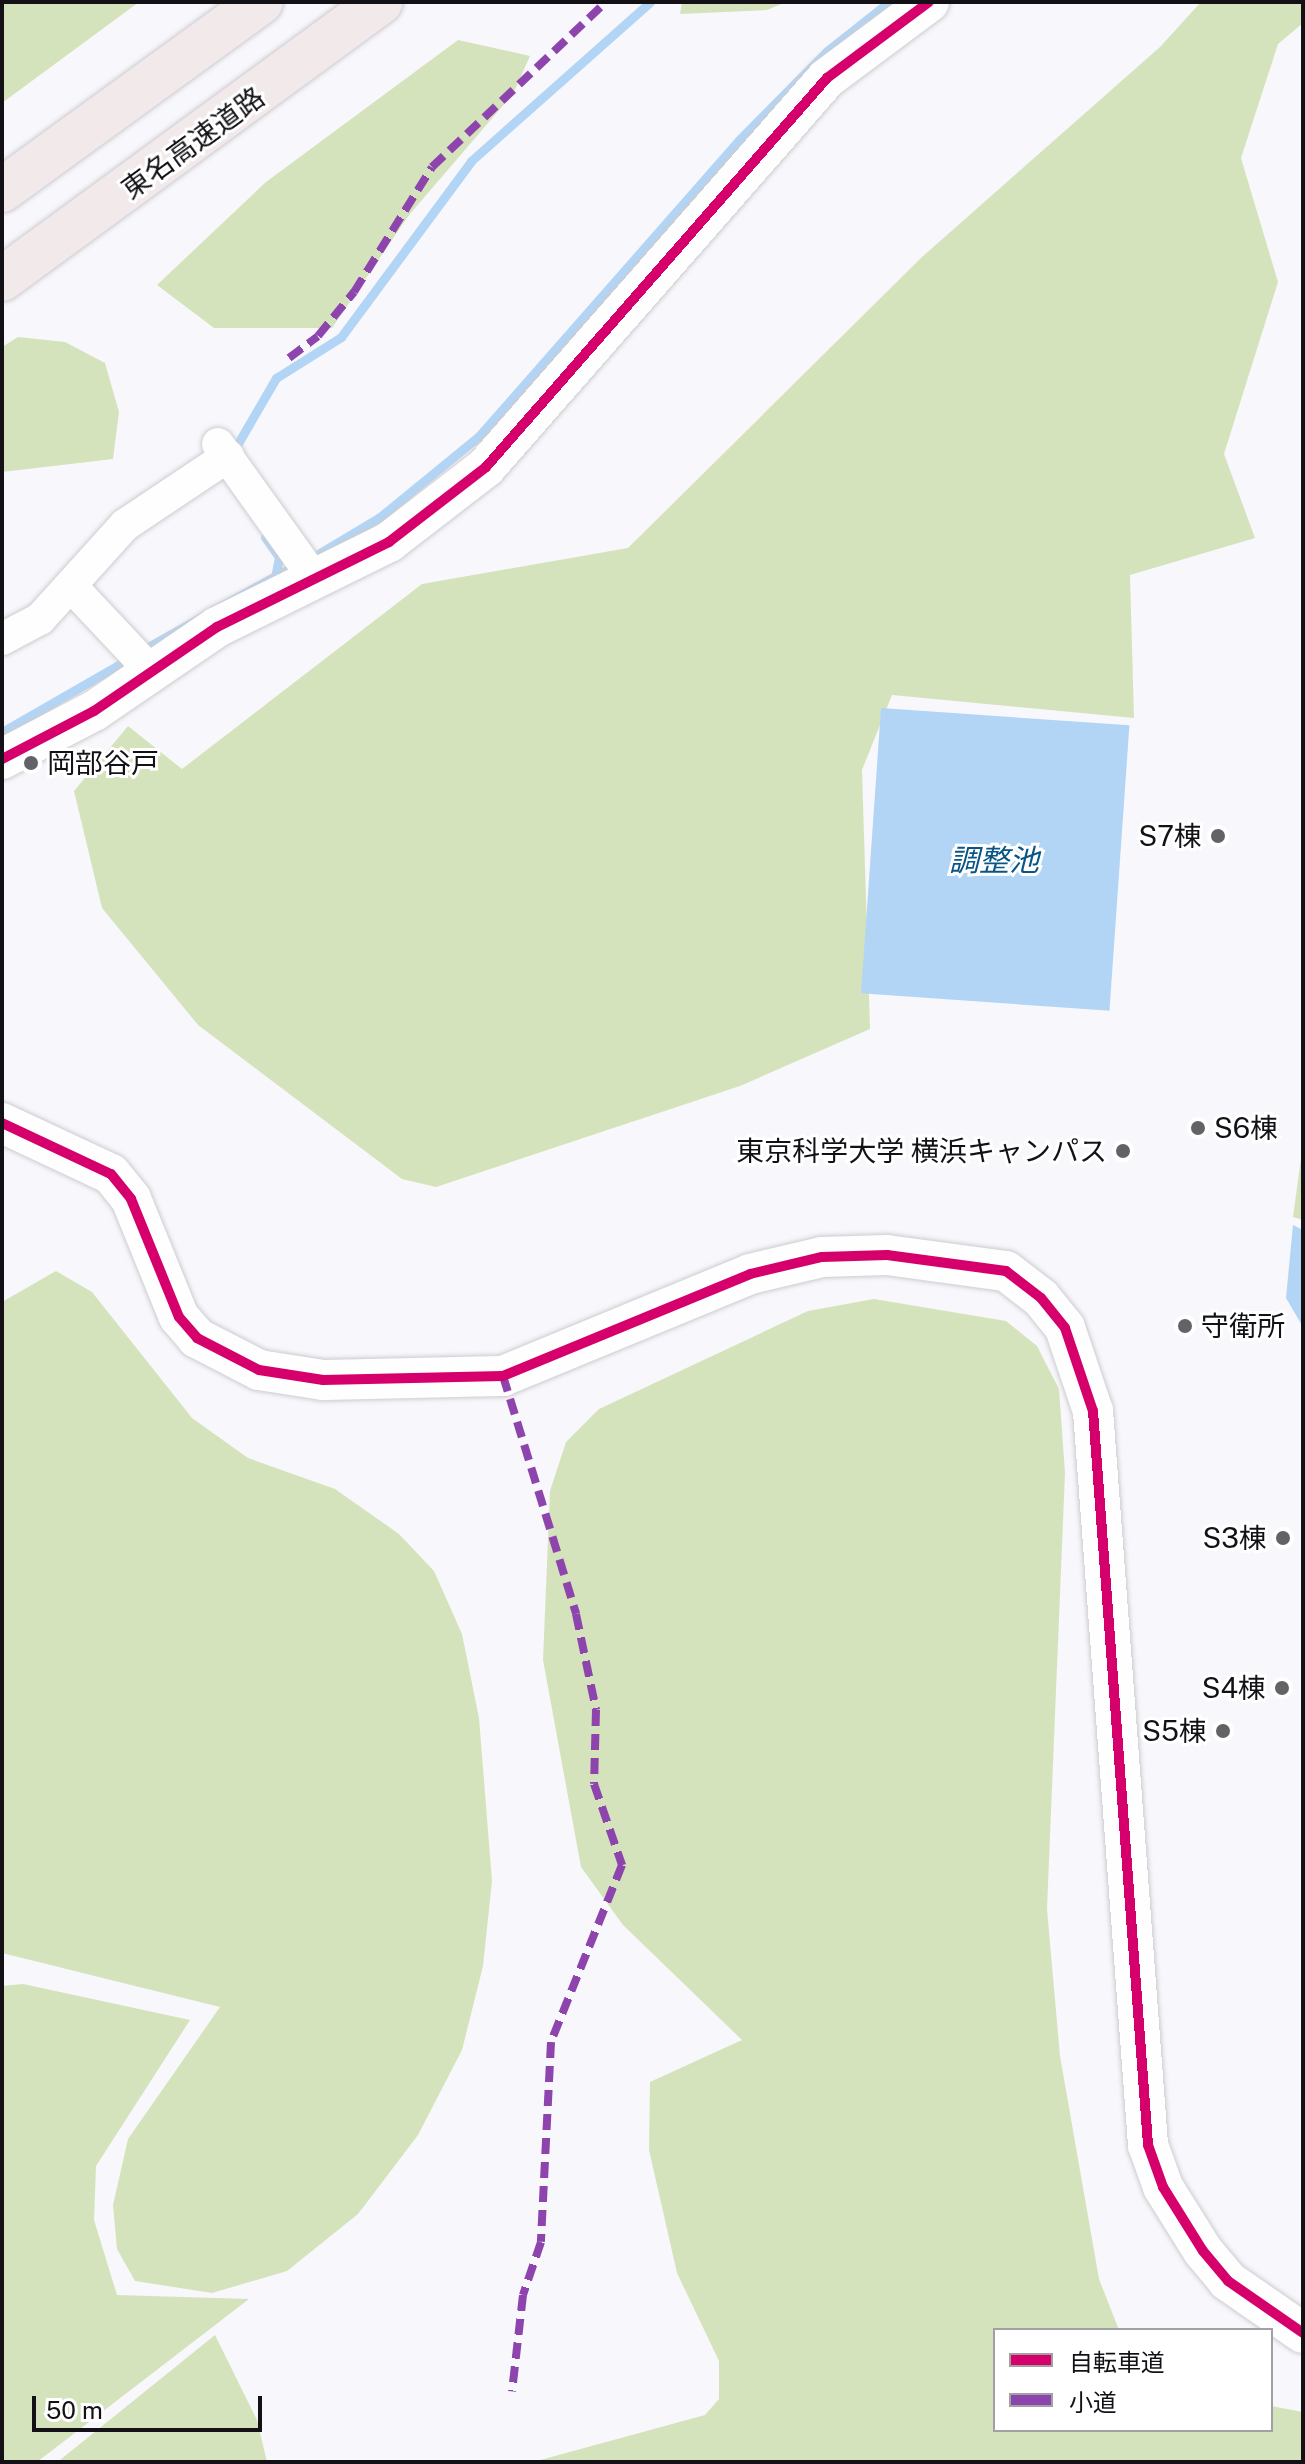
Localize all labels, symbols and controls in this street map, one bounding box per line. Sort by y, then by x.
street label: 東名高速道路 [115,80,271,206]
place label: 岡部谷戸 [47,746,159,780]
marker: 岡部谷戸 [22,754,40,772]
place label: S7棟 [1138,819,1202,853]
marker: S7棟 [1209,827,1227,845]
water label: 調整池 [949,842,1039,878]
place label: S6棟 [1214,1111,1278,1145]
marker: S6棟 [1189,1119,1207,1137]
place label: 東京科学大学 横浜キャンパス [736,1134,1107,1168]
marker: 東京科学大学 横浜キャンパス [1114,1142,1132,1160]
place label: 守衛所 [1201,1309,1285,1343]
marker: 守衛所 [1176,1317,1194,1335]
place label: S3棟 [1203,1521,1267,1555]
marker: S3棟 [1274,1529,1292,1547]
place label: S4棟 [1202,1671,1266,1705]
marker: S4棟 [1273,1679,1291,1697]
place label: S5棟 [1142,1714,1207,1748]
marker: S5棟 [1214,1722,1232,1740]
legend [993,2328,1273,2432]
text: 自転車道 [1069,2348,1165,2376]
scale bar [36,2380,266,2430]
text: 小道 [1069,2388,1117,2416]
text: 50 m [46,2396,103,2424]

